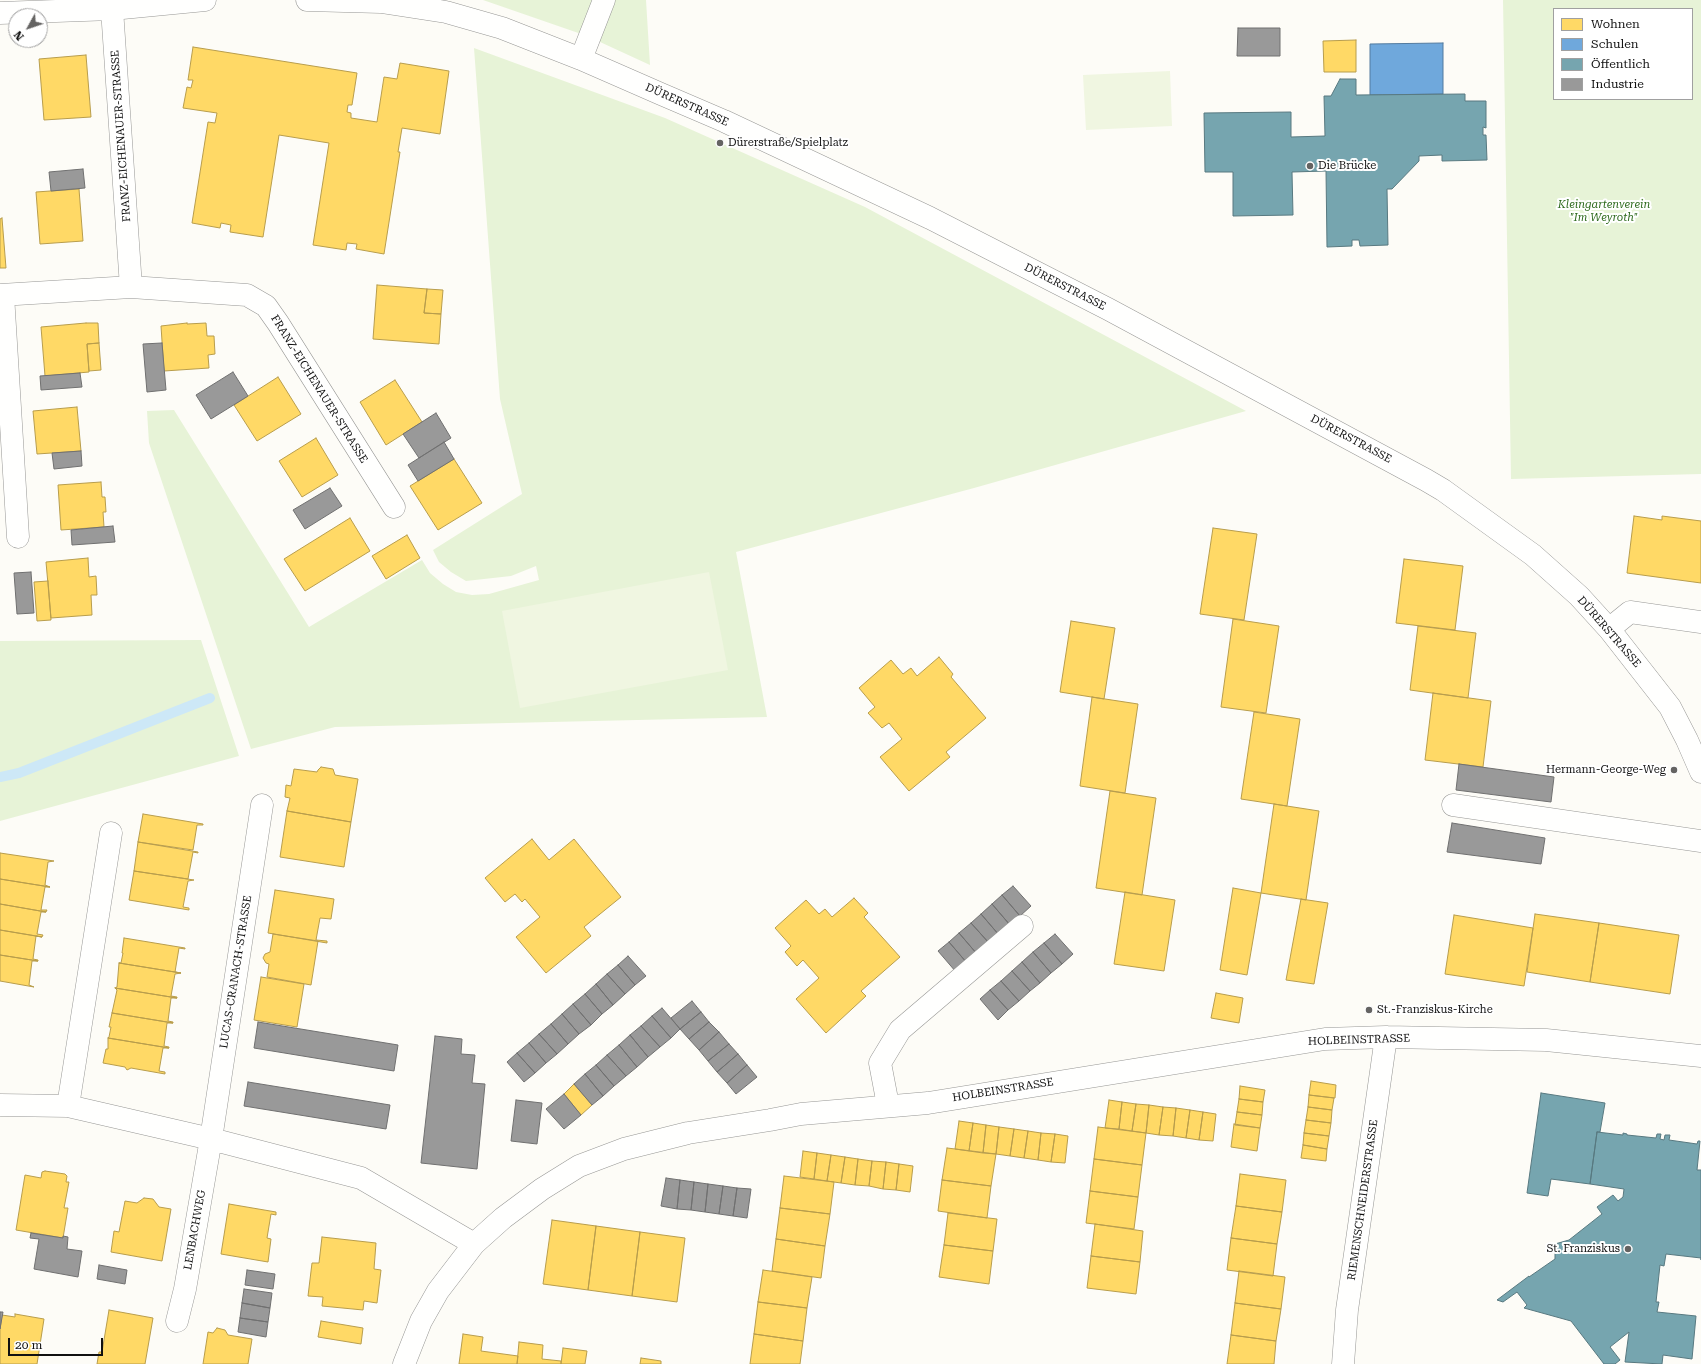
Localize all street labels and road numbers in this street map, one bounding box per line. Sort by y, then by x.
street label: FRANZ-EICHENAUER-STRASSE [108,50,134,222]
street label: DÜRERSTRASSE [643,81,731,129]
street label: DÜRERSTRASSE [1022,261,1108,313]
street label: FRANZ-EICHENAUER-STRASSE [268,312,370,466]
street label: DÜRERSTRASSE [1308,412,1394,466]
street label: DÜRERSTRASSE [1575,594,1643,670]
street label: LUCAS-CRANACH-STRASSE [217,895,255,1049]
street label: HOLBEINSTRASSE [1308,1032,1410,1048]
street label: HOLBEINSTRASSE [951,1075,1055,1105]
street label: RIEMENSCHNEIDERSTRASSE [1345,1119,1381,1281]
street label: LENBACHWEG [181,1189,209,1271]

